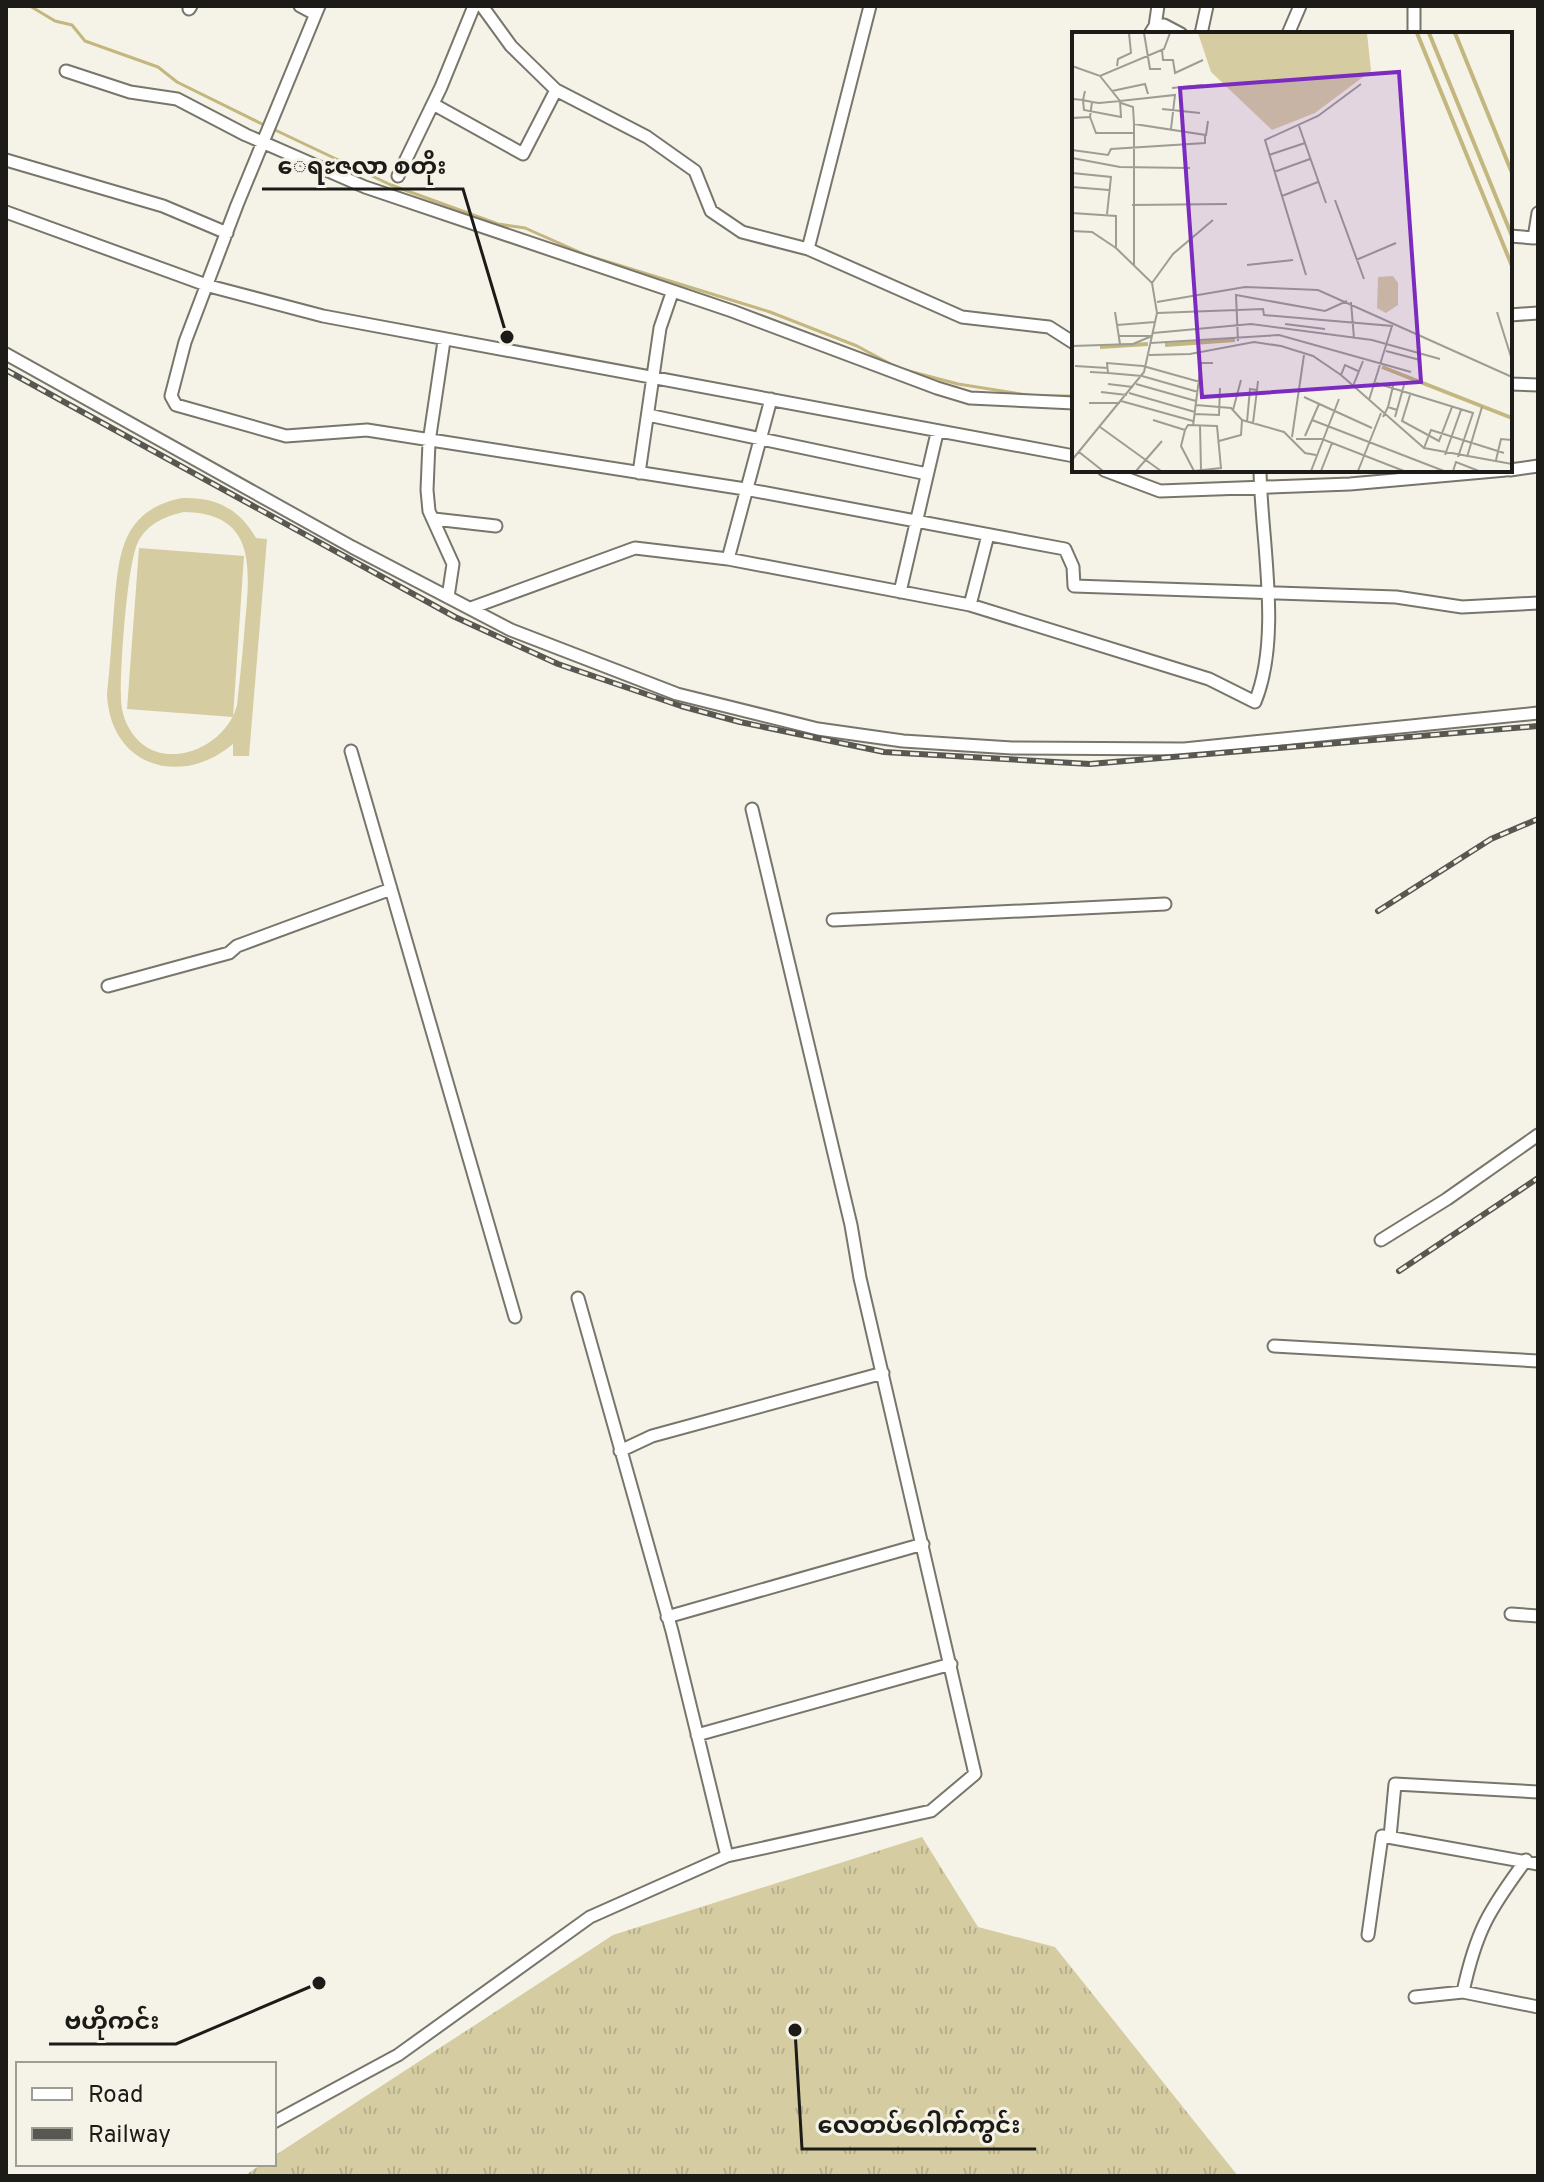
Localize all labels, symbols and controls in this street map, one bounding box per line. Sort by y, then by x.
inset map [1072,32,1512,472]
callout: ေရႊဇလာ စတိုး [262,141,463,189]
text: ေရႊဇလာ စတိုး [278,150,446,185]
callout: ဗဟိုကင်း [49,1996,176,2044]
text: ဗဟိုကင်း [64,2005,160,2040]
legend [16,2062,276,2166]
text: Road [88,2081,144,2111]
callout: လေတပ်ဂေါက်ကွင်း [802,2101,1036,2149]
text: လေတပ်ဂေါက်ကွင်း [818,2109,1020,2143]
text: Railway [88,2121,171,2151]

